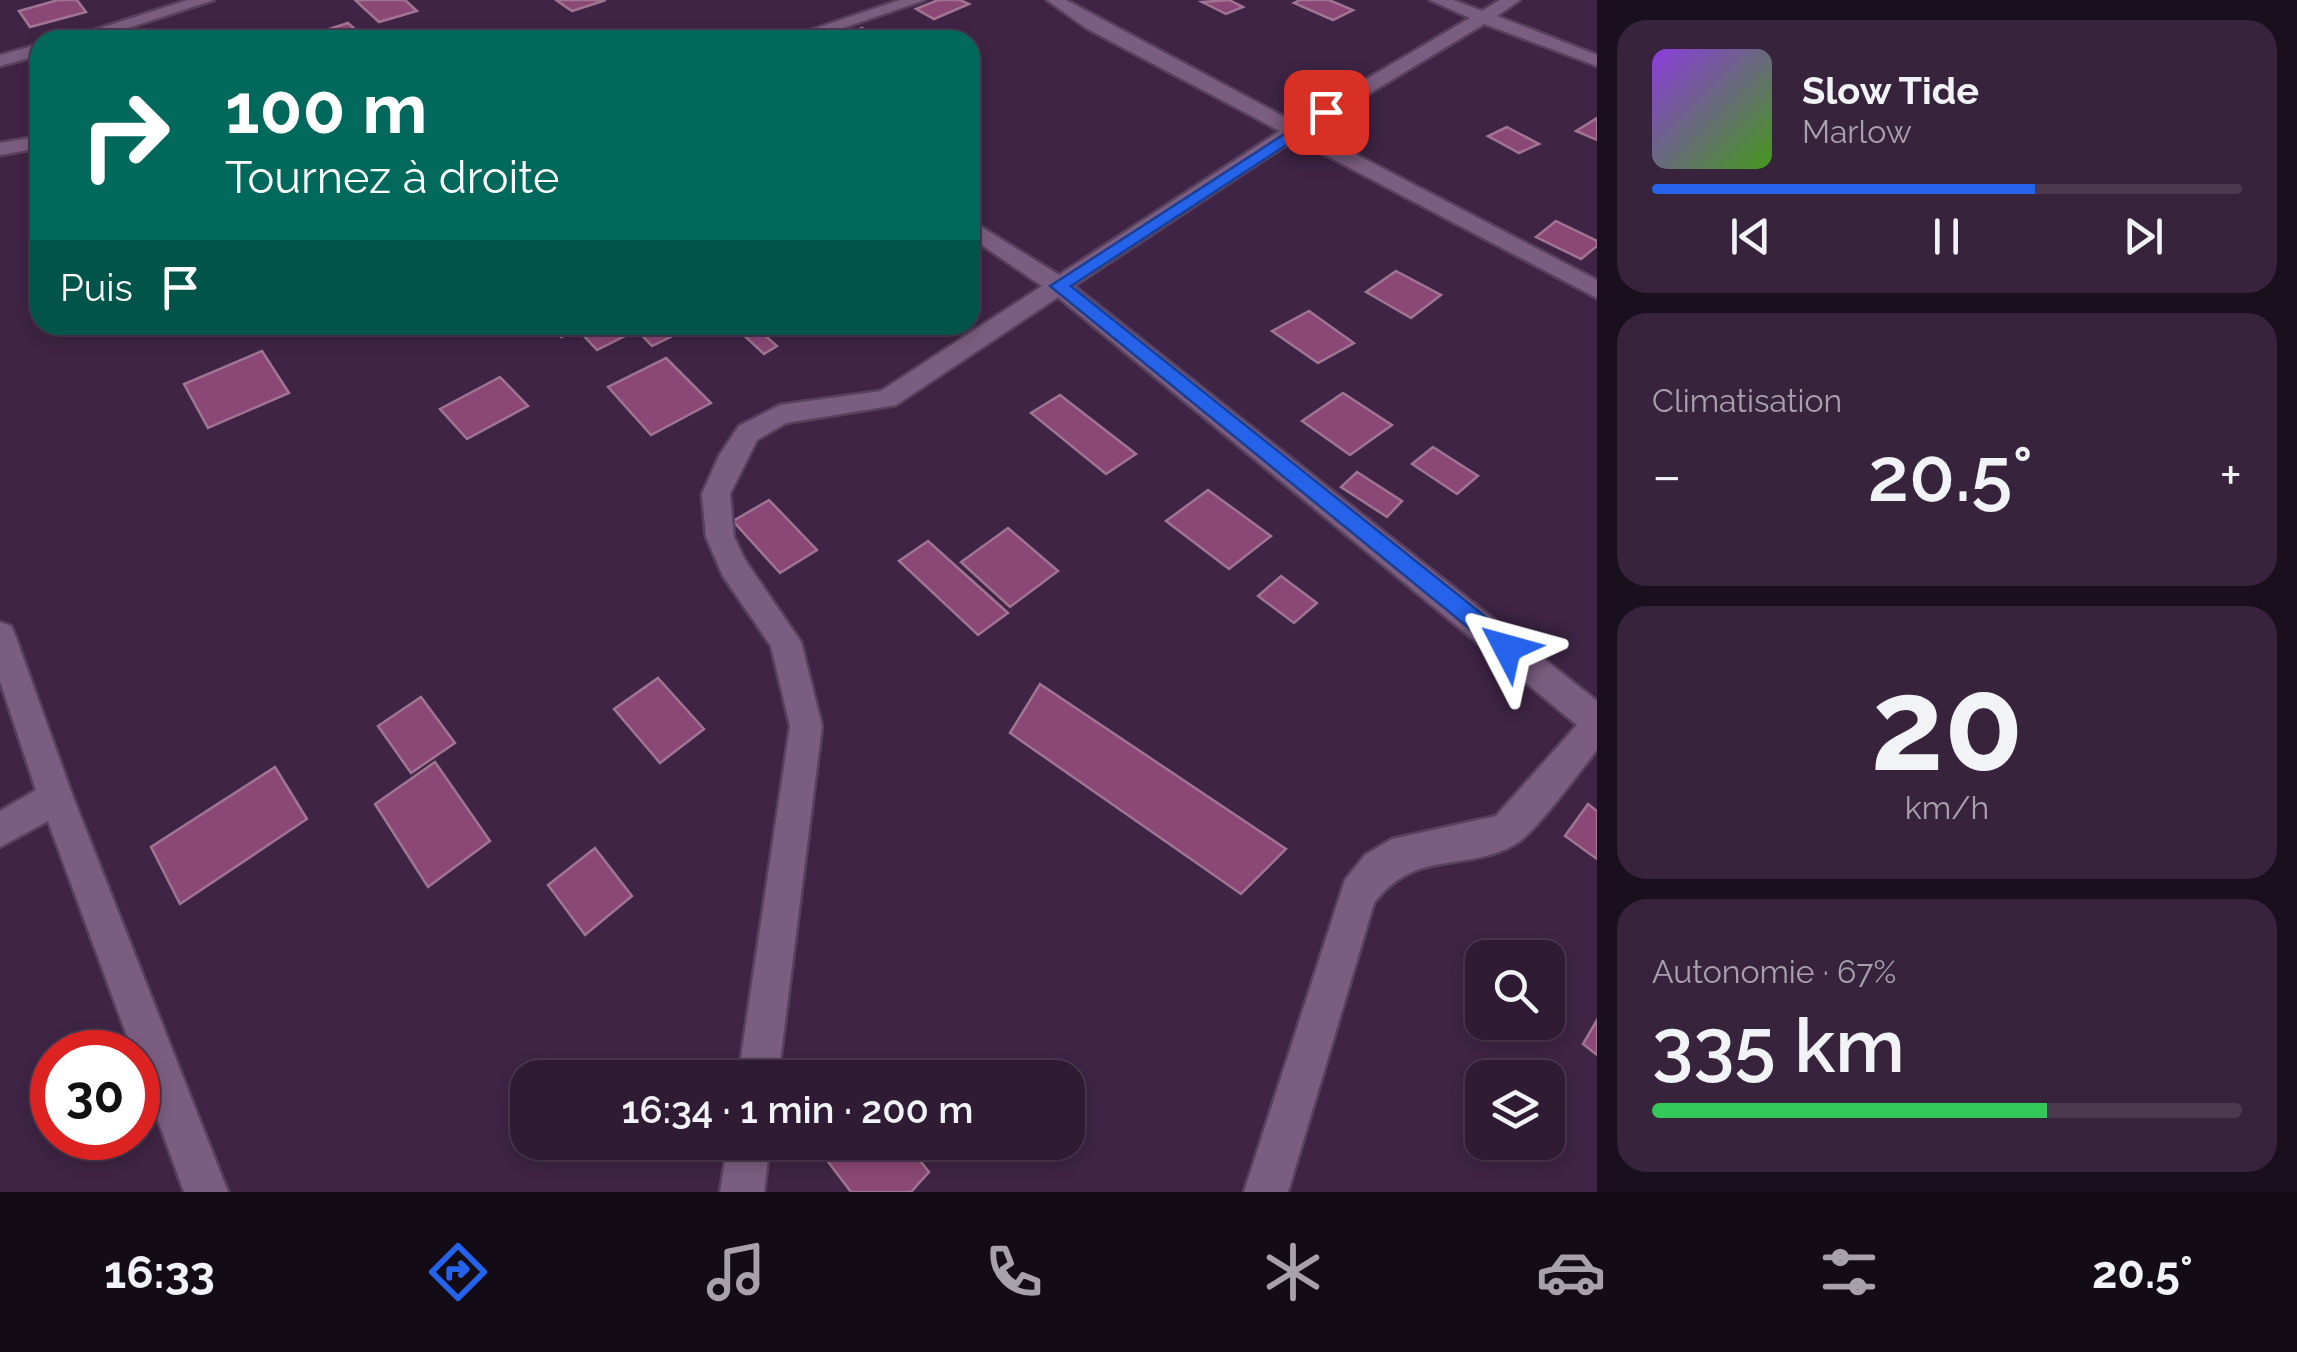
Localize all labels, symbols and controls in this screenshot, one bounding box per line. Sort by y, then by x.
text: 100 m [225,67,428,149]
text: Slow Tide [1802,68,1979,113]
icon: right [60,70,190,200]
pin [1284,70,1369,155]
icon: arrive [1299,85,1354,140]
text: Marlow [1802,113,1912,150]
text: Tournez à droite [225,151,559,204]
icon: previous [1723,209,1778,264]
icon: pause [1919,209,1974,264]
icon: next [2116,209,2171,264]
icon: arrive [153,260,208,315]
text: Puis [60,265,133,310]
text: Climatisation [1652,382,1842,419]
text: 20.5° [1868,430,2033,519]
text: − [1652,443,1682,508]
text: + [2219,443,2242,508]
position arrow [1455,596,1559,700]
text: 20 [1870,648,2024,800]
text: km/h [1905,789,1989,826]
map controls [1465,940,1565,1160]
button: search [1465,940,1565,1040]
text: Autonomie · 67% [1652,953,1896,990]
text: 335 km [1652,1001,1905,1090]
speed limit sign: 30 [30,1030,160,1160]
button: layers [1465,1060,1565,1160]
text: 16:34 · 1 min · 200 m [622,1087,974,1132]
icon: directions [423,1237,493,1307]
icon: music [701,1237,771,1307]
icon: phone [979,1237,1049,1307]
icon: climate [1258,1237,1328,1307]
icon: car [1536,1237,1606,1307]
icon: filters [1814,1237,1884,1307]
text: 16:33 [104,1246,215,1299]
text: 20.5° [2092,1246,2193,1299]

